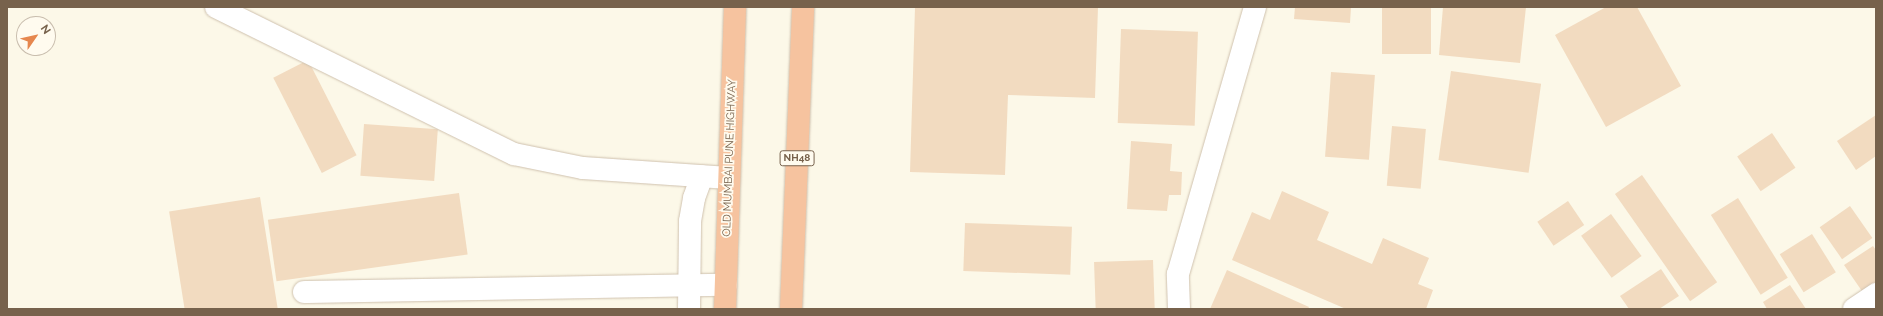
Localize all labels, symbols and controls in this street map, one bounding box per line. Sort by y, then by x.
north arrow [16,16,56,56]
text: N [38,22,53,37]
street label: OLD MUMBAI PUNE HIGHWAY [721,79,739,237]
road number: NH48 [779,150,815,166]

